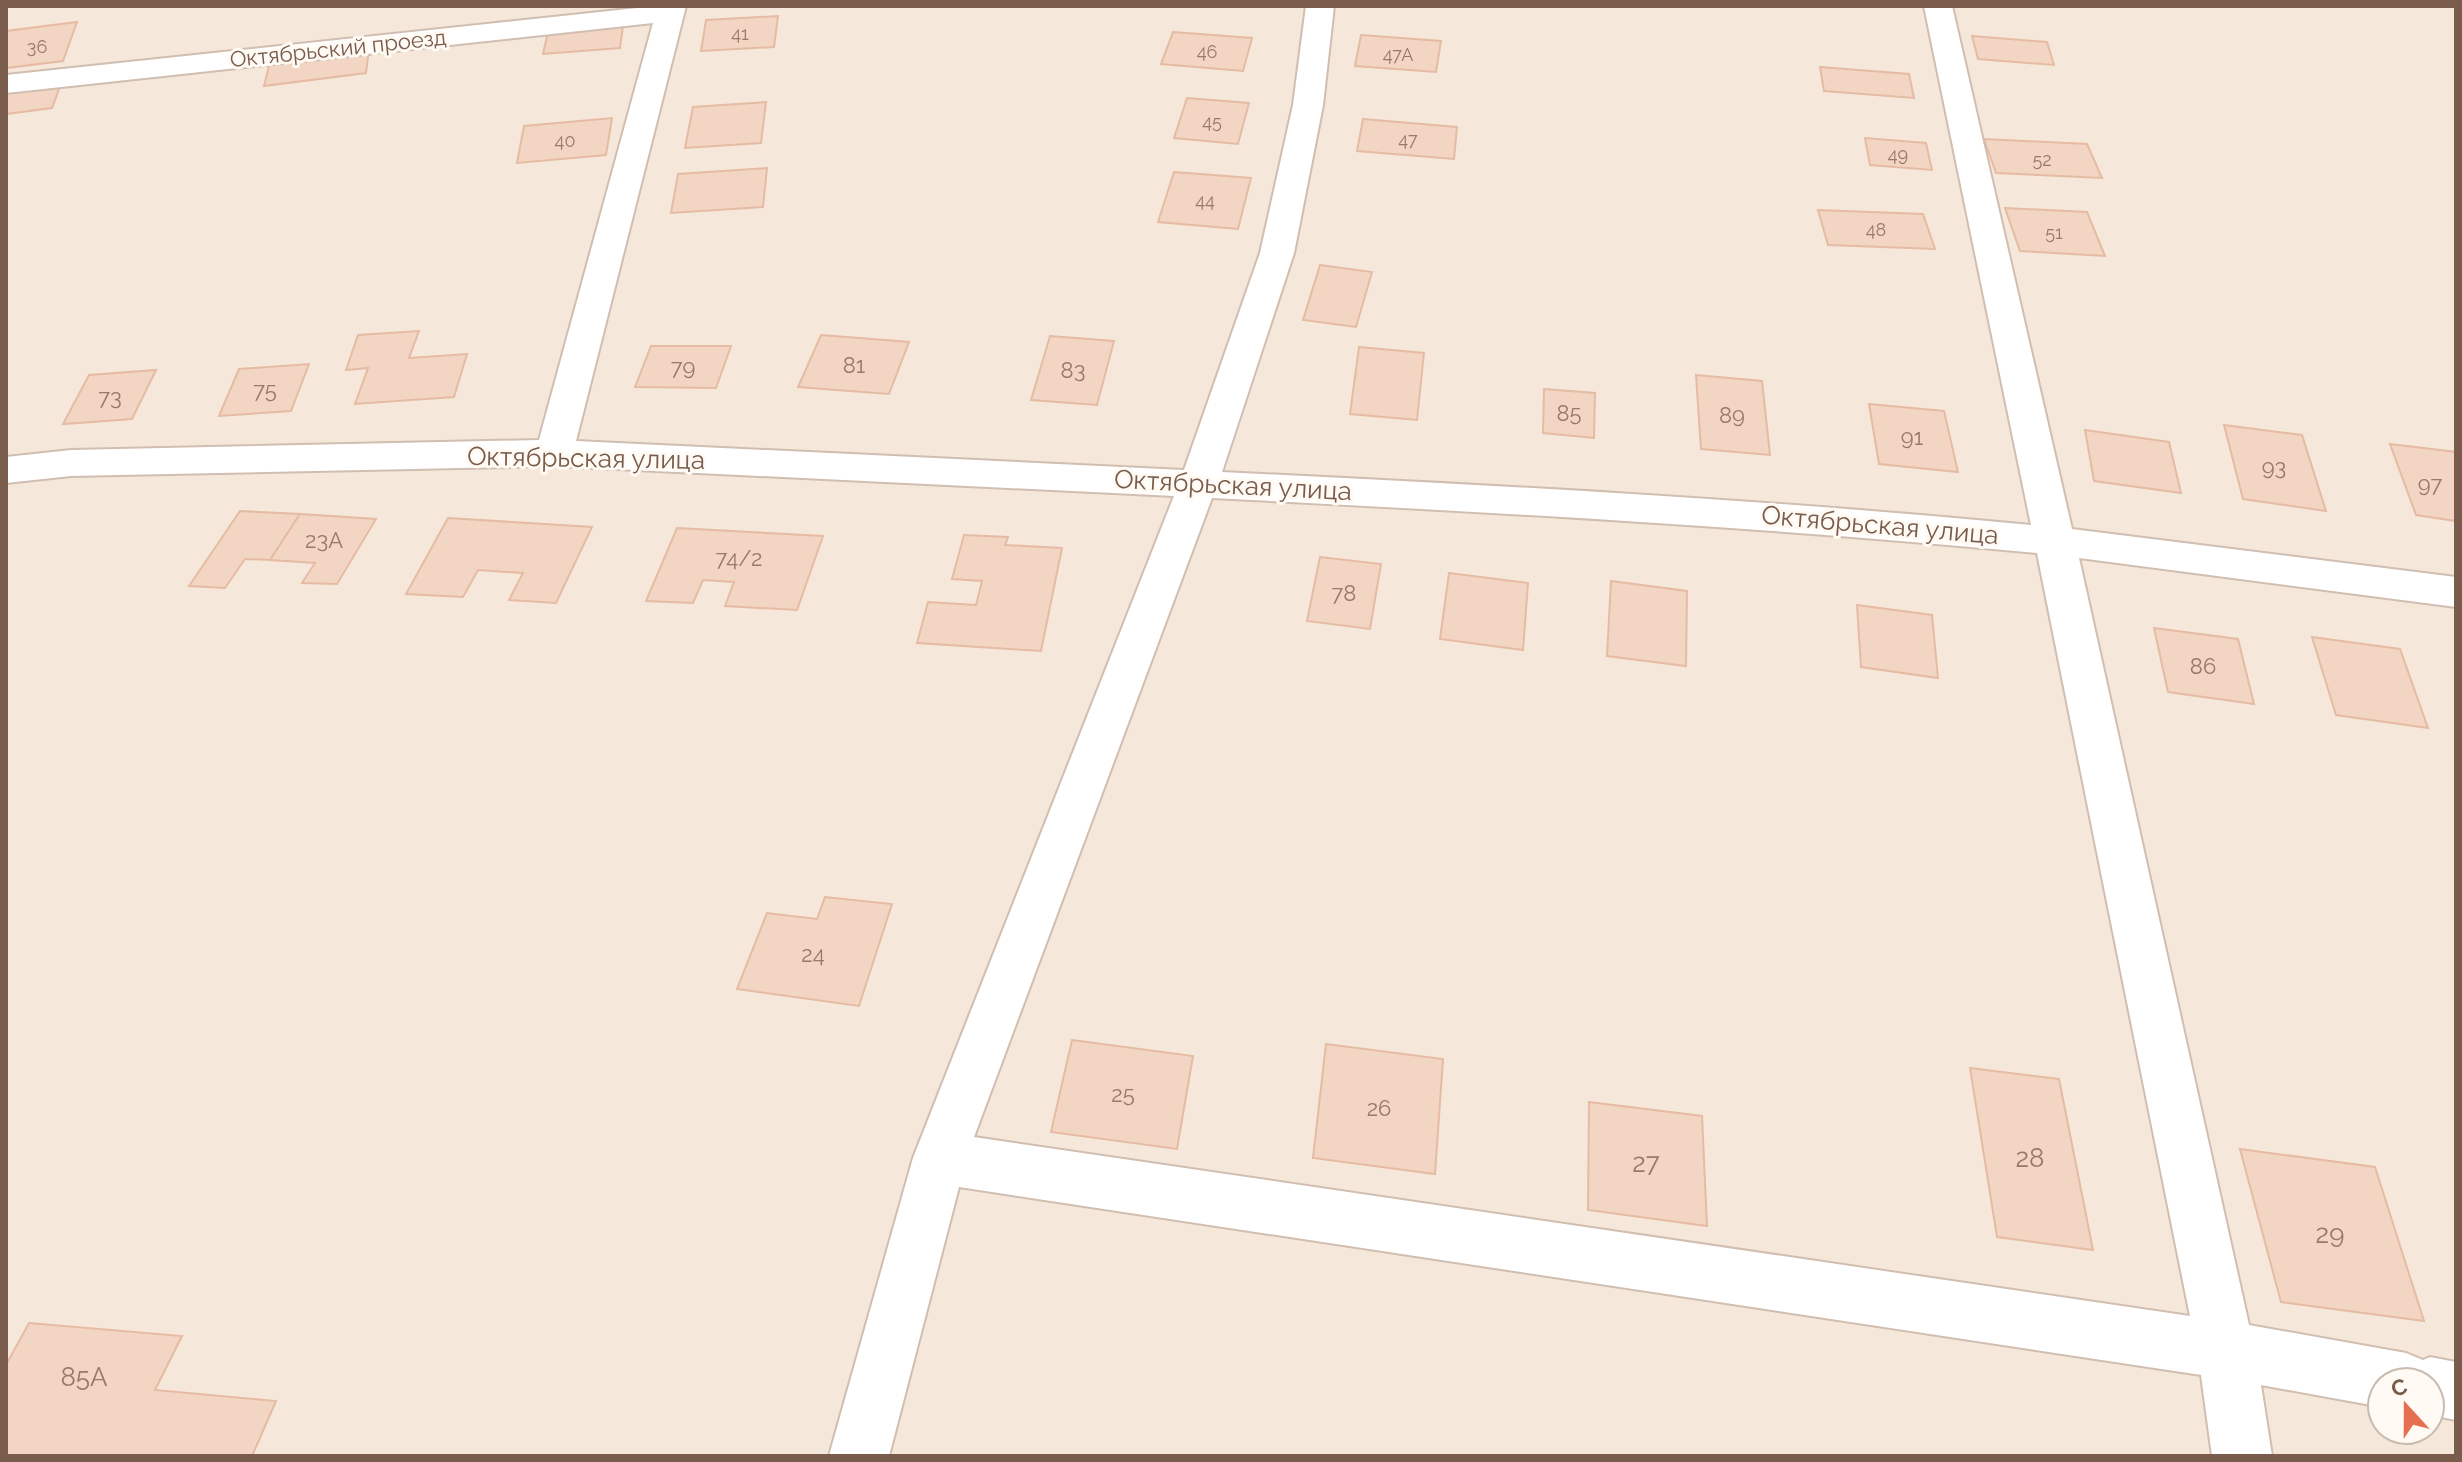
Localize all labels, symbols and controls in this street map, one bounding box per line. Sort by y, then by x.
house number: 41 [731,23,749,44]
street label: Октябрьский проезд [229,24,448,72]
house number: 36 [27,36,47,57]
house number: 46 [1197,41,1217,62]
house number: 47А [1383,44,1413,65]
house number: 45 [1202,111,1222,132]
house number: 47 [1398,129,1418,150]
house number: 40 [555,130,575,151]
house number: 49 [1888,144,1908,165]
house number: 52 [2032,149,2052,170]
house number: 44 [1195,190,1215,211]
house number: 48 [1866,219,1886,240]
house number: 51 [2045,222,2063,243]
house number: 81 [843,352,865,378]
house number: 79 [671,354,695,380]
house number: 83 [1061,357,1085,383]
house number: 75 [253,377,277,403]
house number: 73 [98,384,122,410]
house number: 85 [1556,400,1582,426]
house number: 89 [1719,402,1745,428]
house number: 91 [1901,424,1923,450]
street label: Октябрьская улица [467,441,705,475]
house number: 93 [2262,454,2286,480]
street label: Октябрьская улица [1113,464,1353,506]
house number: 97 [2418,471,2442,497]
street label: Октябрьская улица [1760,500,2000,550]
house number: 23А [305,527,343,553]
house number: 74/2 [716,545,762,571]
house number: 78 [1332,580,1356,606]
house number: 86 [2190,653,2216,679]
house number: 24 [801,941,825,967]
house number: 25 [1111,1081,1135,1107]
house number: 26 [1367,1095,1391,1121]
house number: 28 [2016,1143,2044,1173]
house number: 27 [1632,1148,1660,1178]
house number: 29 [2316,1219,2344,1249]
house number: 85А [60,1362,108,1392]
north arrow [2366,1366,2446,1446]
text: С [2387,1372,2411,1402]

